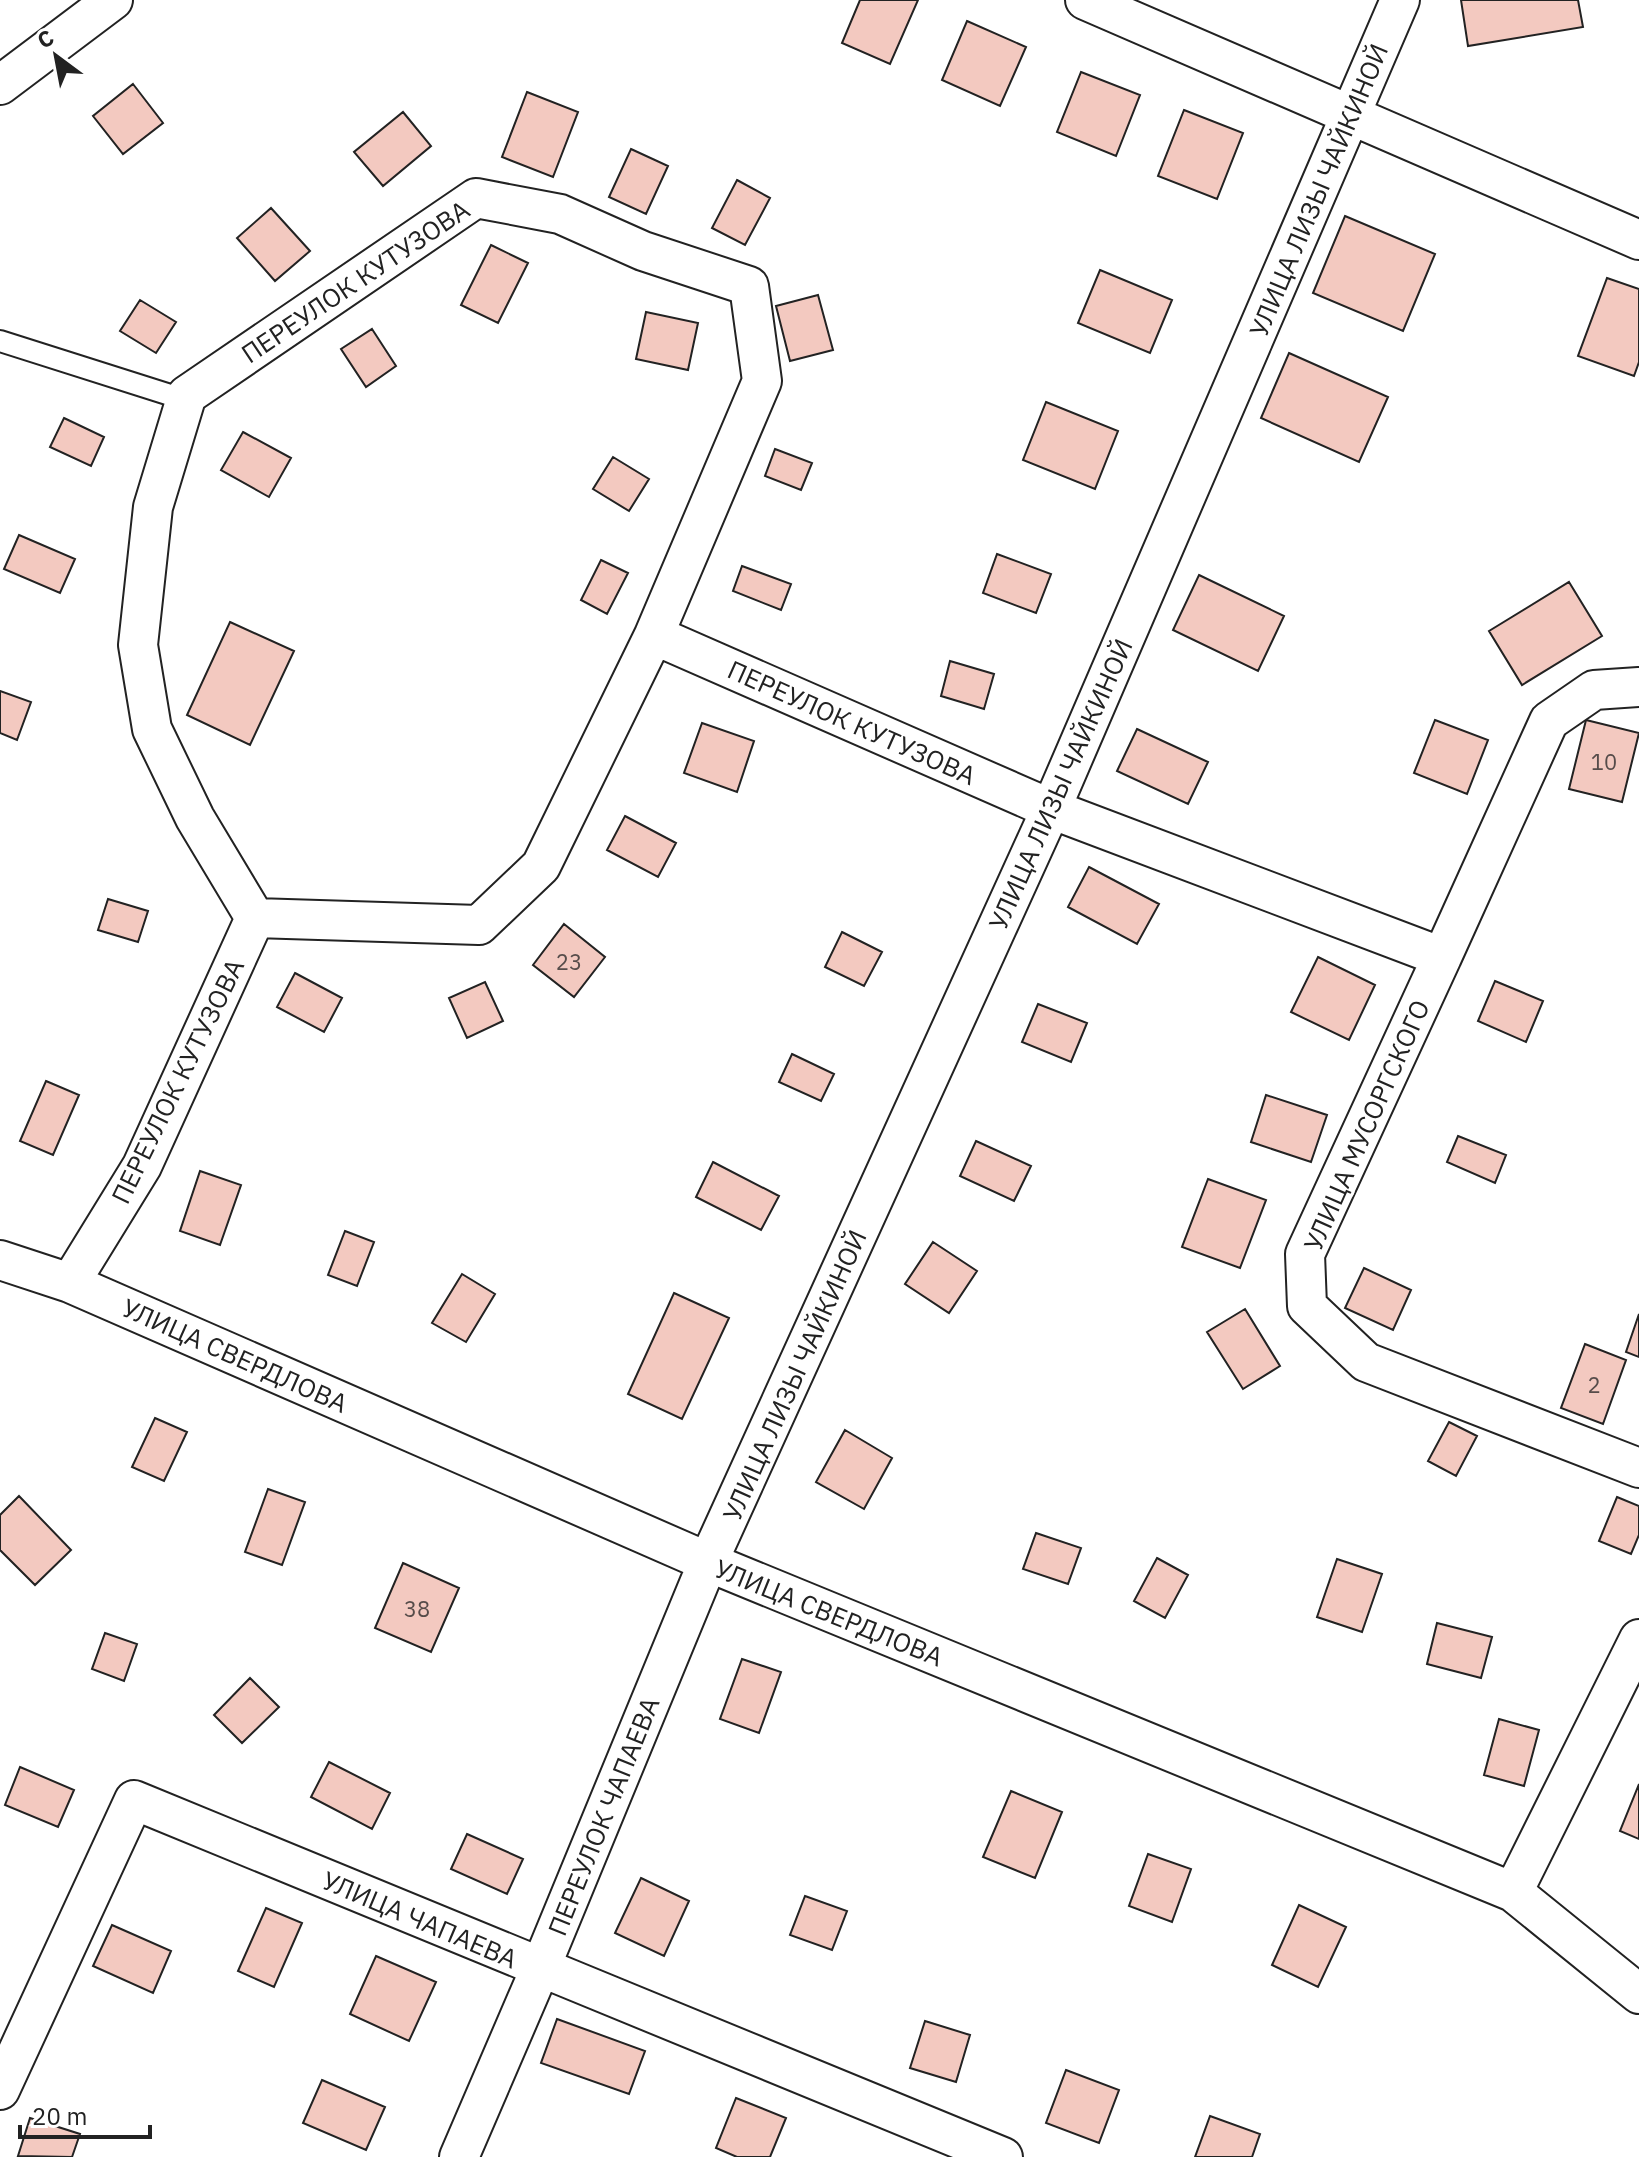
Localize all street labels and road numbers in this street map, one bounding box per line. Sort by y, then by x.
street label: УЛИЦА ЛИЗЫ ЧАЙКИНОЙ [1241,38,1395,342]
street label: ПЕРЕУЛОК КУТУЗОВА [234,192,476,370]
street label: УЛИЦА ЛИЗЫ ЧАЙКИНОЙ [980,633,1140,935]
street label: ПЕРЕУЛОК КУТУЗОВА [723,652,982,792]
street label: ПЕРЕУЛОК КУТУЗОВА [103,953,251,1209]
street label: УЛИЦА МУСОРГСКОГО [1295,994,1437,1256]
street label: УЛИЦА ЛИЗЫ ЧАЙКИНОЙ [714,1224,874,1526]
street label: УЛИЦА СВЕРДЛОВА [117,1290,353,1420]
street label: УЛИЦА СВЕРДЛОВА [710,1551,949,1673]
street label: ПЕРЕУЛОК ЧАПАЕВА [540,1691,667,1940]
street label: УЛИЦА ЧАПАЕВА [317,1863,523,1976]

